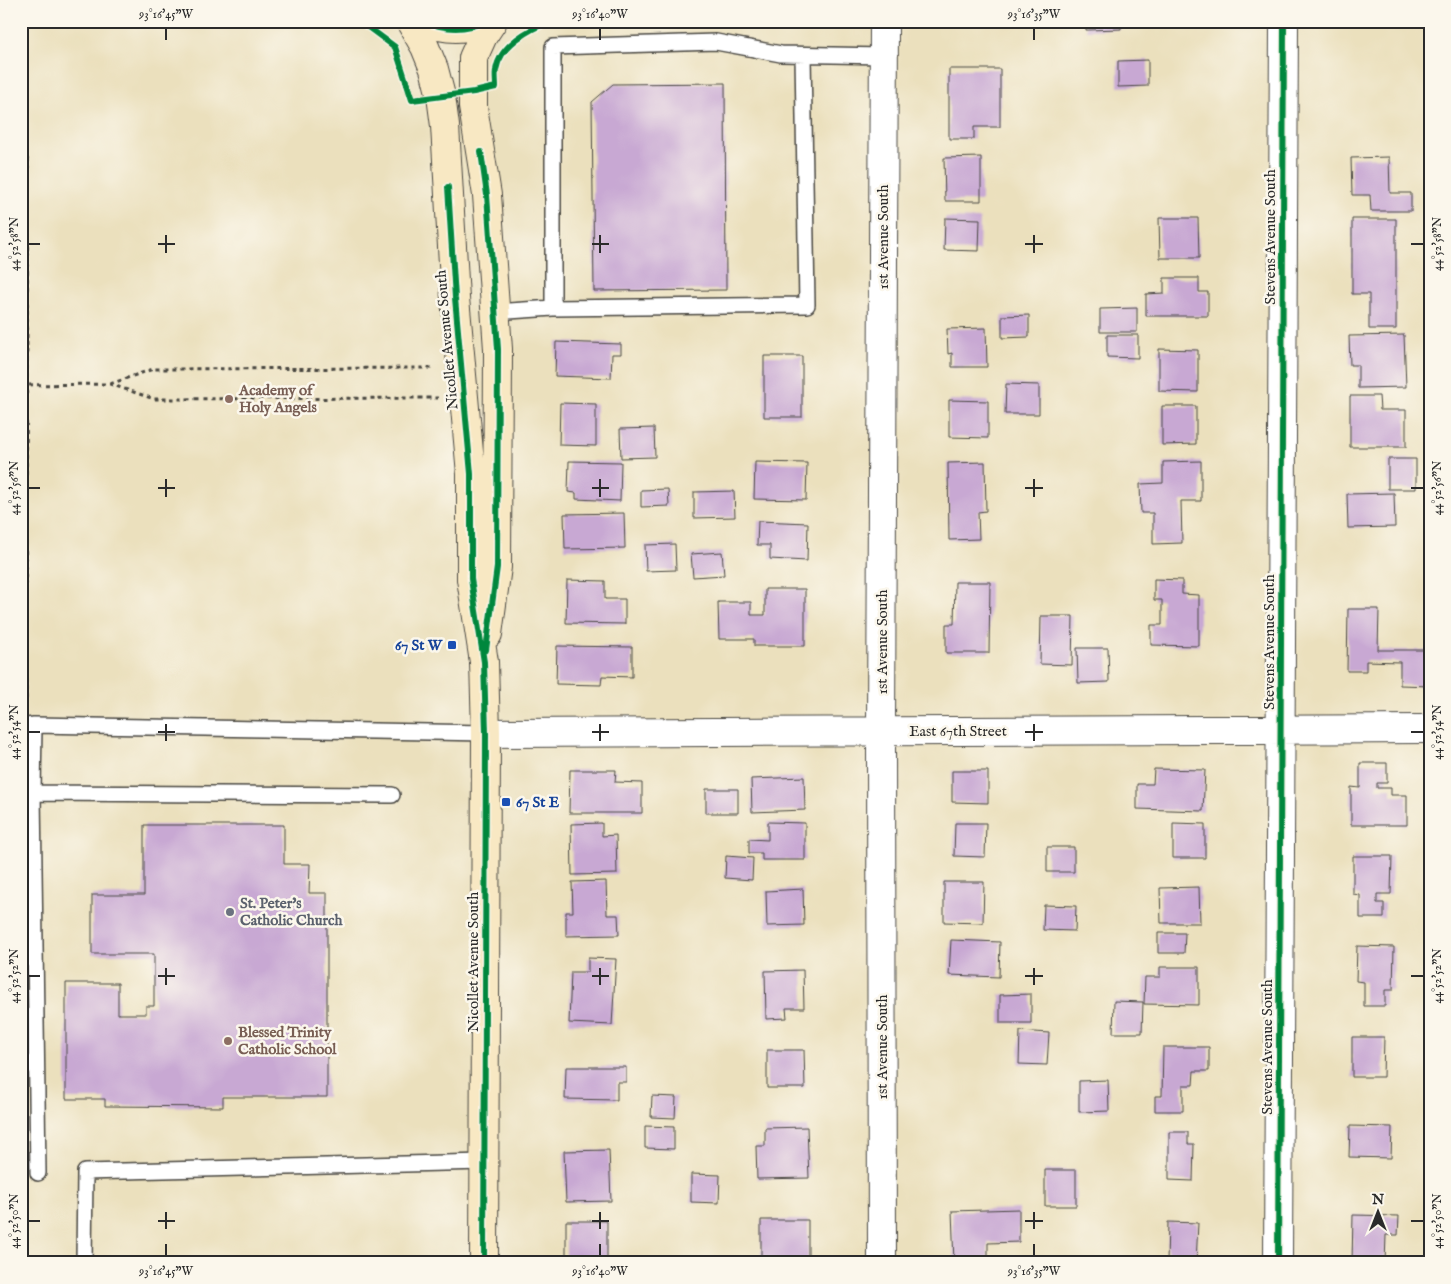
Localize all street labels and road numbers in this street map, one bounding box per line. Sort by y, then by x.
street label: Stevens Avenue South [1261,169,1280,305]
street label: 1st Avenue South [874,184,893,290]
street label: Nicollet Avenue South [431,269,463,411]
street label: Stevens Avenue South [1260,574,1279,710]
street label: 1st Avenue South [873,589,892,695]
street label: East 67th Street [909,722,1007,741]
street label: Nicollet Avenue South [464,892,483,1032]
street label: Stevens Avenue South [1258,979,1277,1115]
street label: 1st Avenue South [873,994,892,1100]

